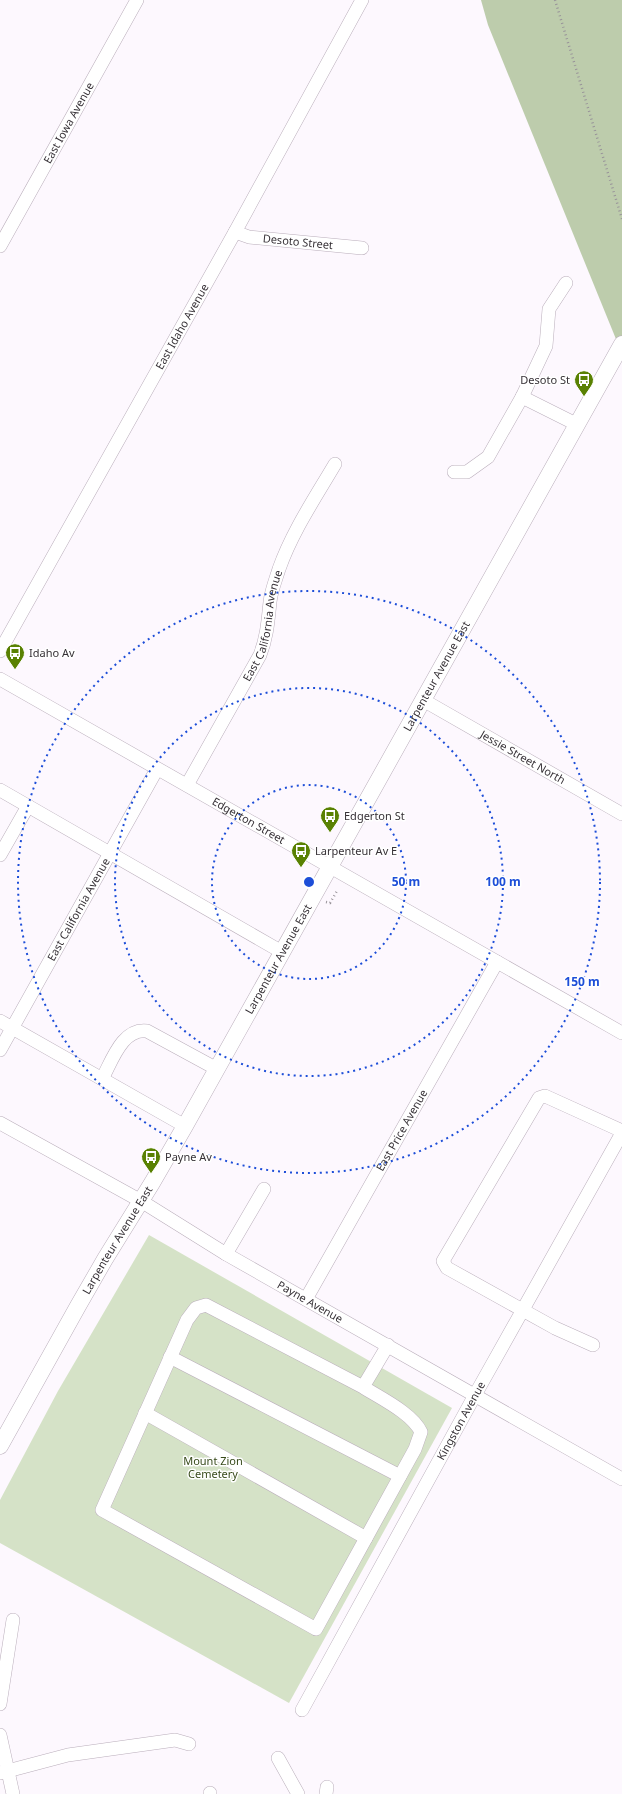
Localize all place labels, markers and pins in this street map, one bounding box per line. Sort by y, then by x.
bus stop icon: Desoto St [573,369,595,397]
place label: Desoto St [520,372,570,387]
bus stop icon: Idaho Av [4,642,26,670]
place label: Idaho Av [29,645,75,660]
bus stop icon: Edgerton St [319,805,341,833]
place label: Edgerton St [344,808,405,823]
bus stop icon: Larpenteur Av E [290,840,312,868]
place label: Larpenteur Av E [315,843,397,858]
centre of rings [302,875,316,889]
bus stop icon: Payne Av [140,1146,162,1174]
place label: Payne Av [165,1149,212,1164]

